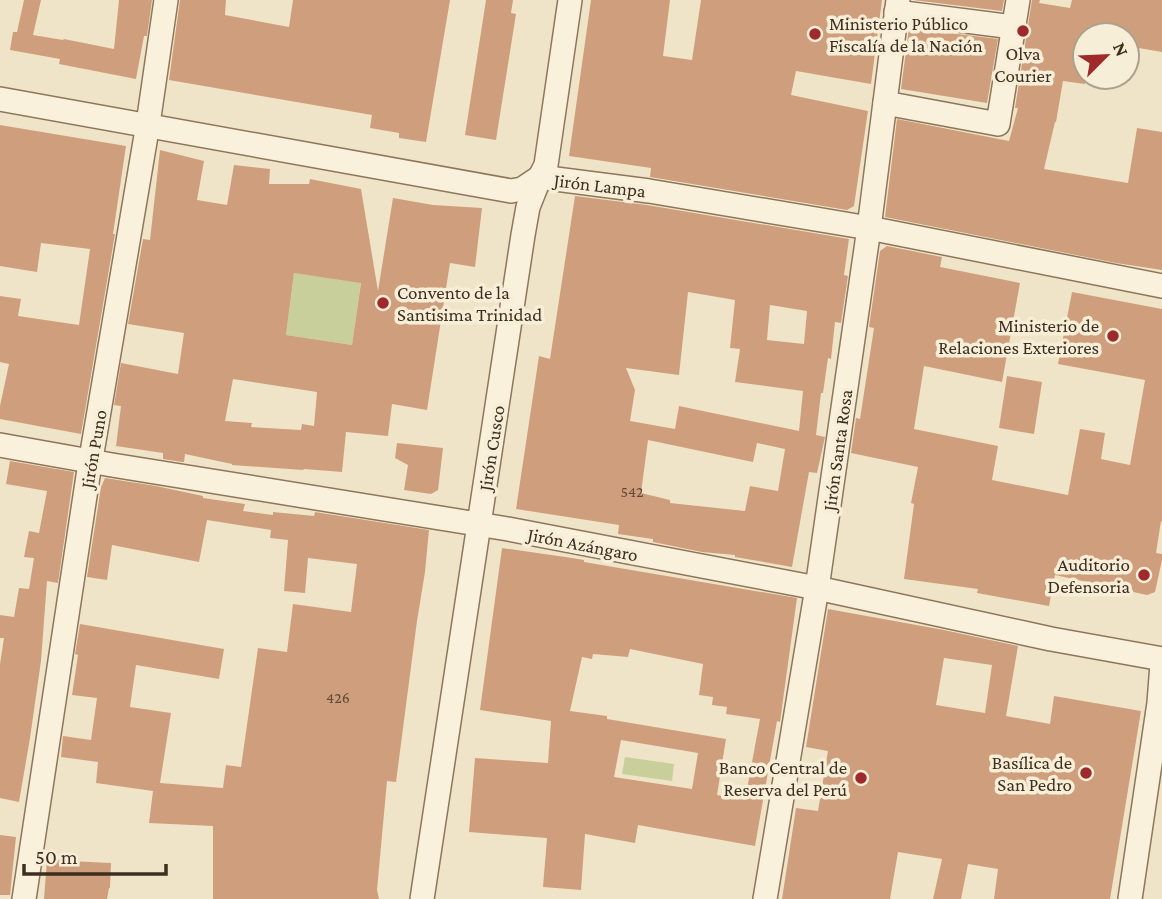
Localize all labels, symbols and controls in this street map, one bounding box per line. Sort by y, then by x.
place label: Ministerio Público Fiscalía de la Nación [829,13,983,56]
north arrow [1071,21,1141,91]
marker: Olva Courier [1015,23,1031,39]
marker: Ministerio Público Fiscalía de la Nación [807,26,823,42]
text: N [1109,39,1133,60]
place label: Olva Courier [994,43,1052,86]
street label: Jirón Lampa [551,169,647,202]
place label: Convento de la Santisima Trinidad [397,282,542,325]
marker: Convento de la Santisima Trinidad [375,295,391,311]
place label: Ministerio de Relaciones Exteriores [938,315,1099,358]
marker: Ministerio de Relaciones Exteriores [1105,328,1121,344]
street label: Jirón Santa Rosa [818,388,856,514]
street label: Jirón Cusco [474,404,509,494]
street label: Jirón Puno [76,408,111,492]
house number: 542 [620,483,644,500]
street label: Jirón Azángaro [524,523,640,565]
place label: Auditorio Defensoria [1048,554,1130,597]
marker: Auditorio Defensoria [1136,567,1152,583]
house number: 426 [326,689,350,706]
place label: Basílica de San Pedro [992,752,1072,795]
place label: Banco Central de Reserva del Perú [719,757,847,800]
marker: Basílica de San Pedro [1078,765,1094,781]
marker: Banco Central de Reserva del Perú [853,770,869,786]
scale bar [24,832,166,876]
text: 50 m [35,845,78,869]

